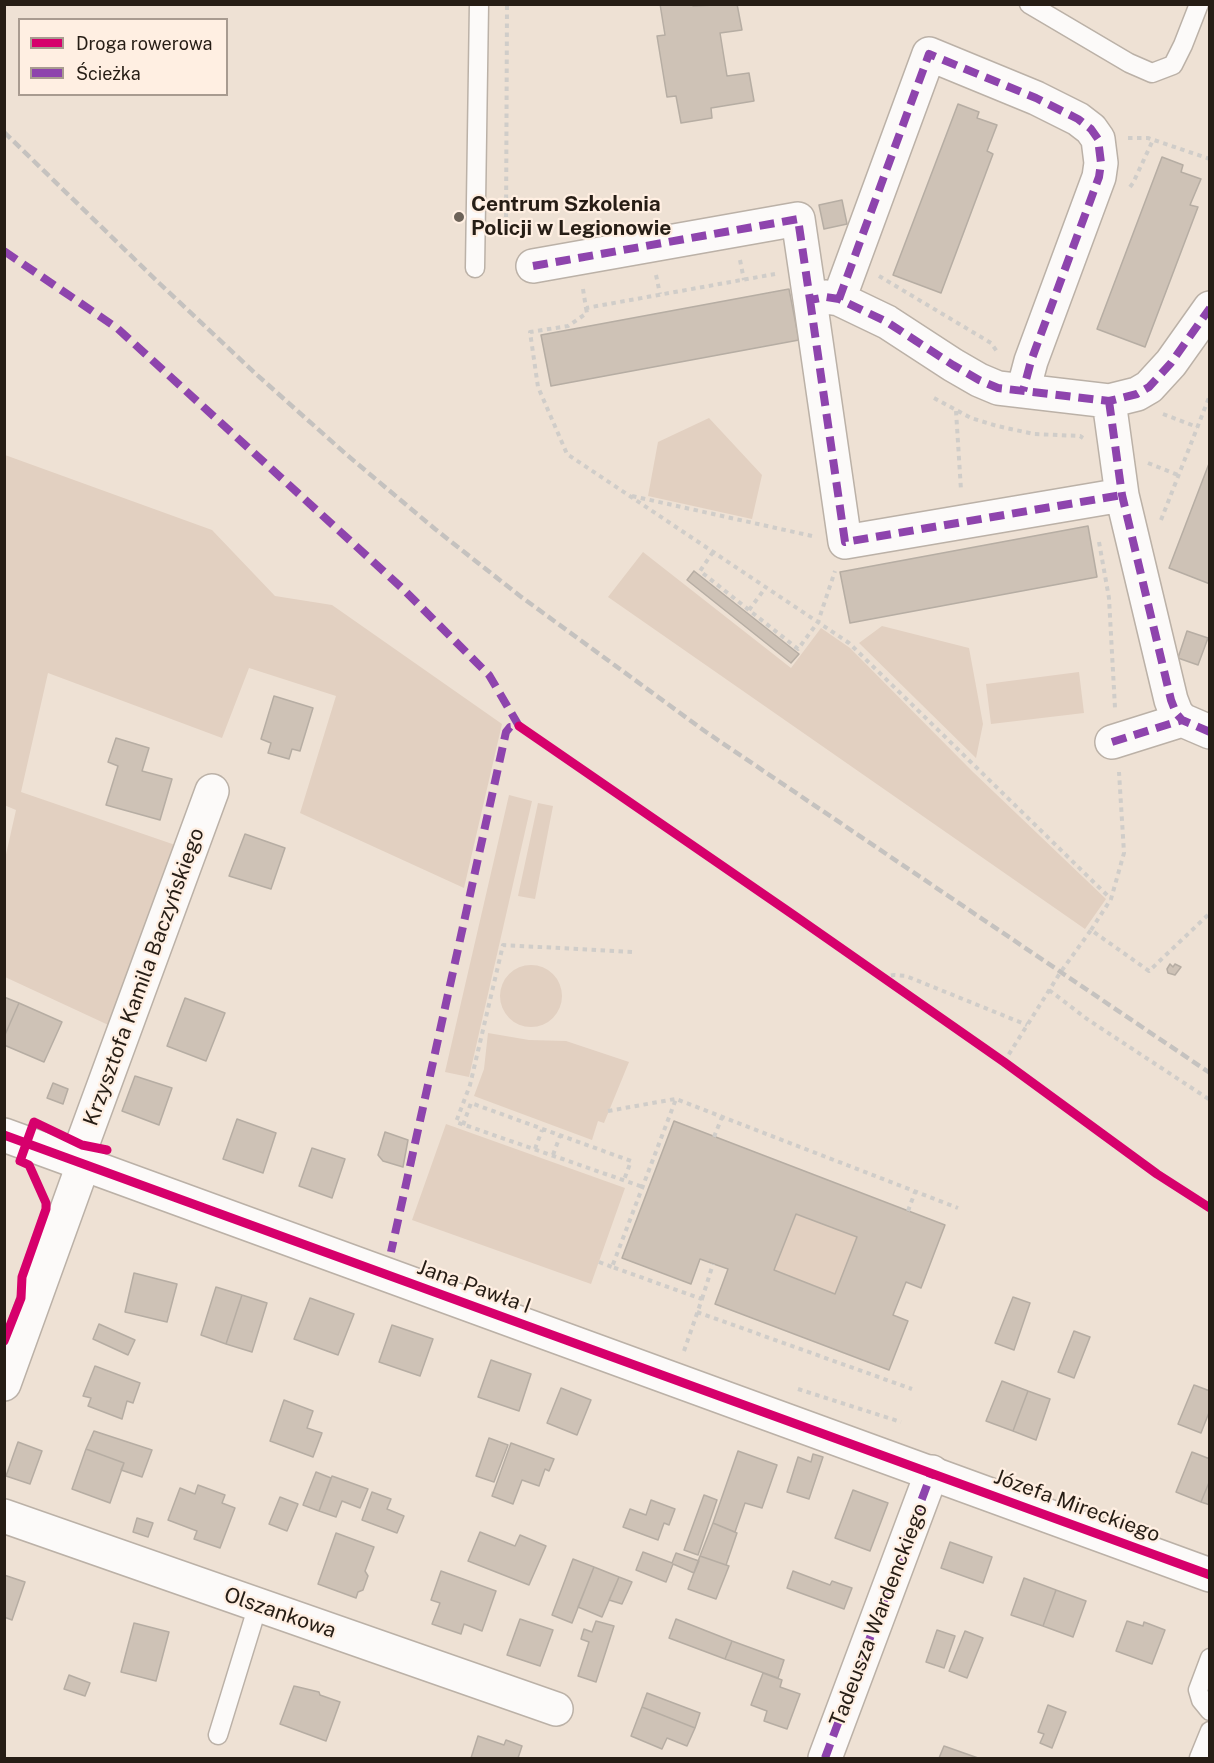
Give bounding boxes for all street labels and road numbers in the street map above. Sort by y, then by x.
street label: Krzysztofa Kamila Baczyńskiego [78,825,210,1129]
street label: Jana Pawła I [414,1255,534,1319]
street label: Józefa Mireckiego [990,1464,1164,1548]
street label: Tadeusza Wardenckiego [825,1500,933,1730]
street label: Olszankowa [221,1582,339,1644]

